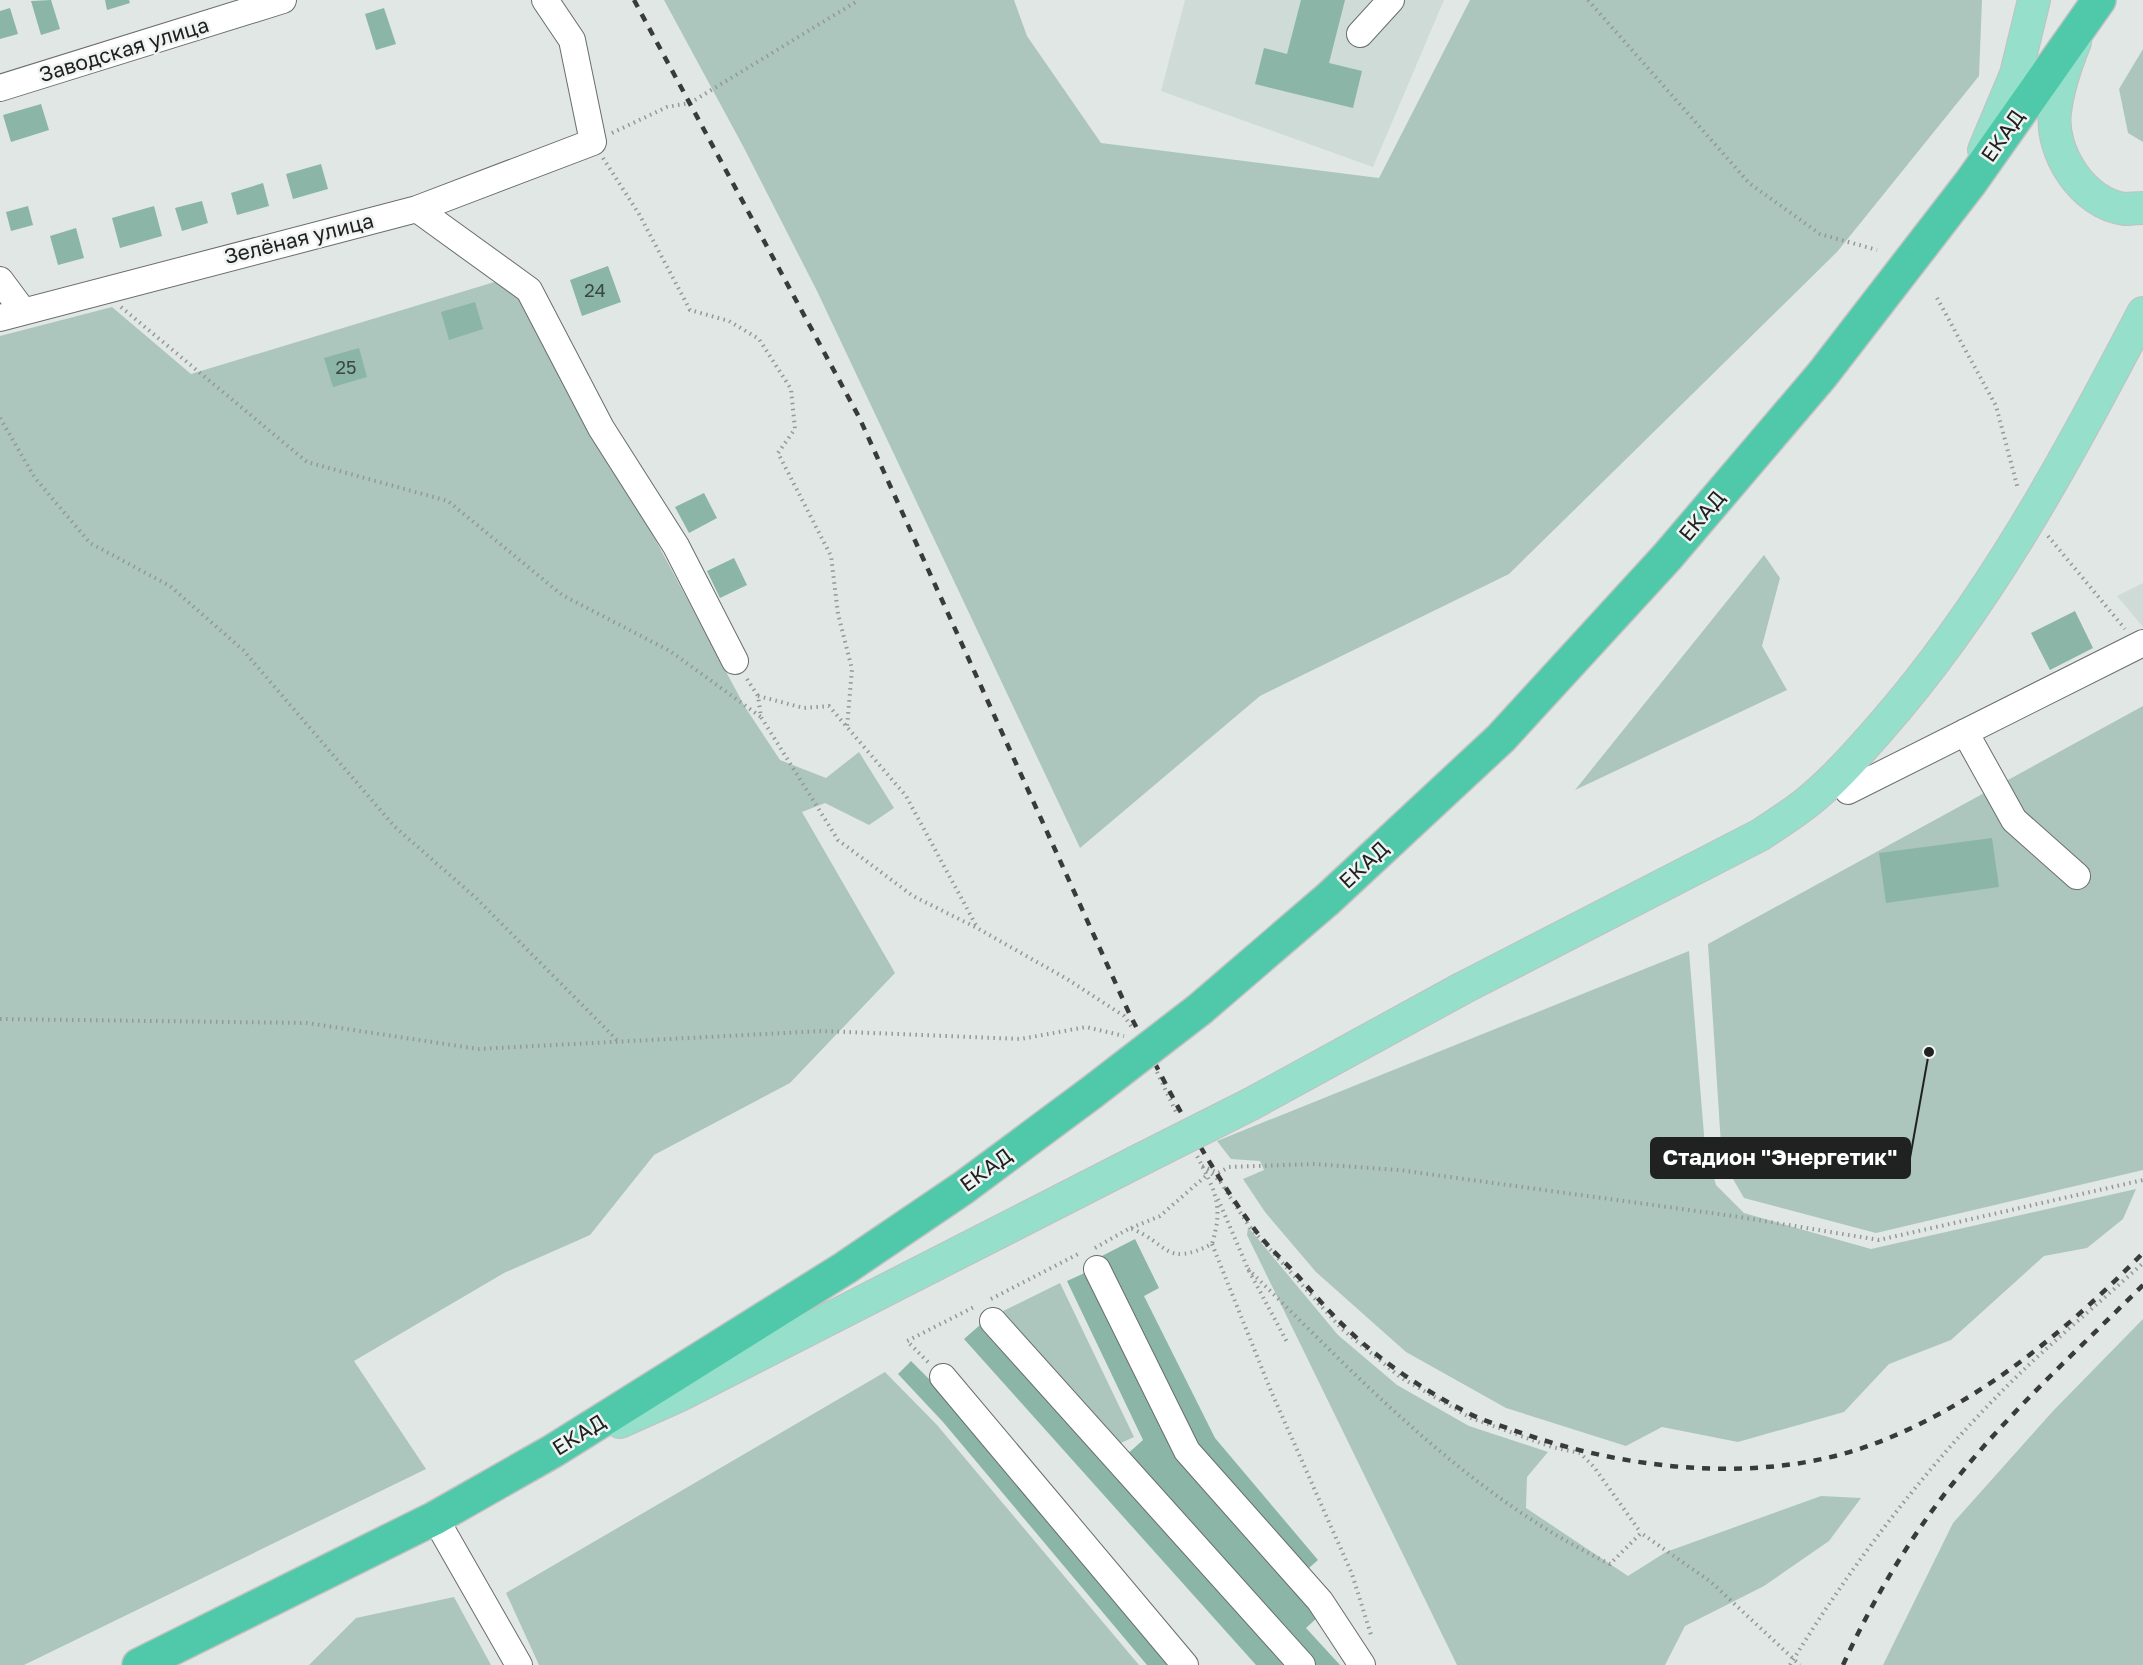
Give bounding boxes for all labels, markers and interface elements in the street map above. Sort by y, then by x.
street label: Заводская улица [36,11,212,87]
street label: ЕКАД [1975,104,2029,167]
street label: Зелёная улица [221,207,376,269]
house number: 24 [584,279,606,301]
house number: 25 [336,356,356,378]
street label: ЕКАД [1673,485,1730,546]
street label: ЕКАД [1333,835,1393,894]
callout: Стадион "Энергетик" [1651,1138,1910,1178]
street label: ЕКАД [954,1142,1017,1197]
text: Стадион "Энергетик" [1663,1143,1898,1170]
street label: ЕКАД [547,1408,610,1461]

